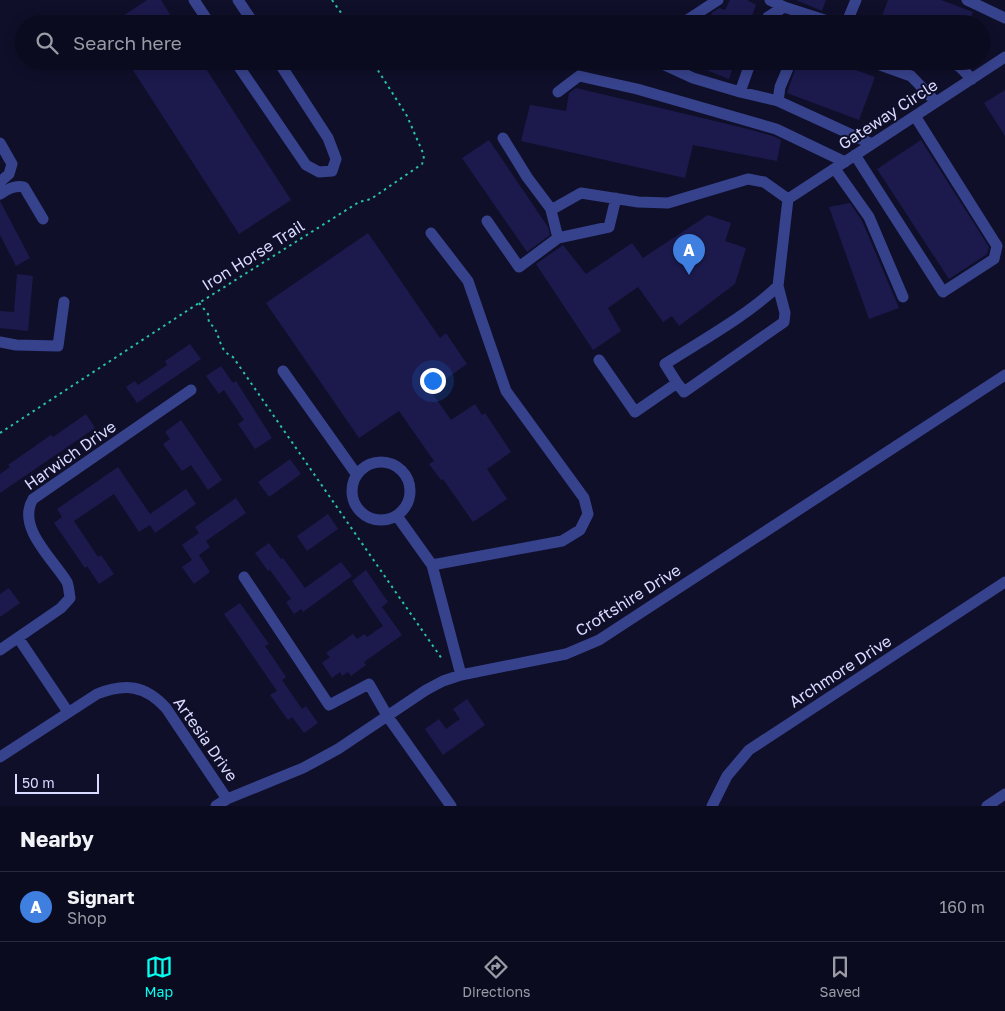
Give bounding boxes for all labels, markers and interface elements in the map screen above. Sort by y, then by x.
search box [15,15,990,70]
icon: search [33,29,61,57]
text: Search here [73,31,182,54]
street label: Gateway Circle [835,75,941,153]
street label: Iron Horse Trail [198,215,308,295]
pin: A [673,234,705,275]
your location [420,368,446,394]
street label: Harwich Drive [20,416,120,494]
street label: Croftshire Drive [572,560,684,640]
street label: Archmore Drive [785,630,895,712]
street label: Artesia Drive [170,693,242,785]
scale bar [15,771,99,794]
text: 50 m [22,774,55,791]
text: Nearby [20,826,94,852]
text: Signart [67,885,135,908]
text: A [30,897,42,917]
text: 160 m [939,897,985,917]
text: Shop [67,908,107,928]
tab: Map [145,953,173,1000]
tab: Directions [462,953,531,1000]
tab: Saved [820,953,860,1000]

